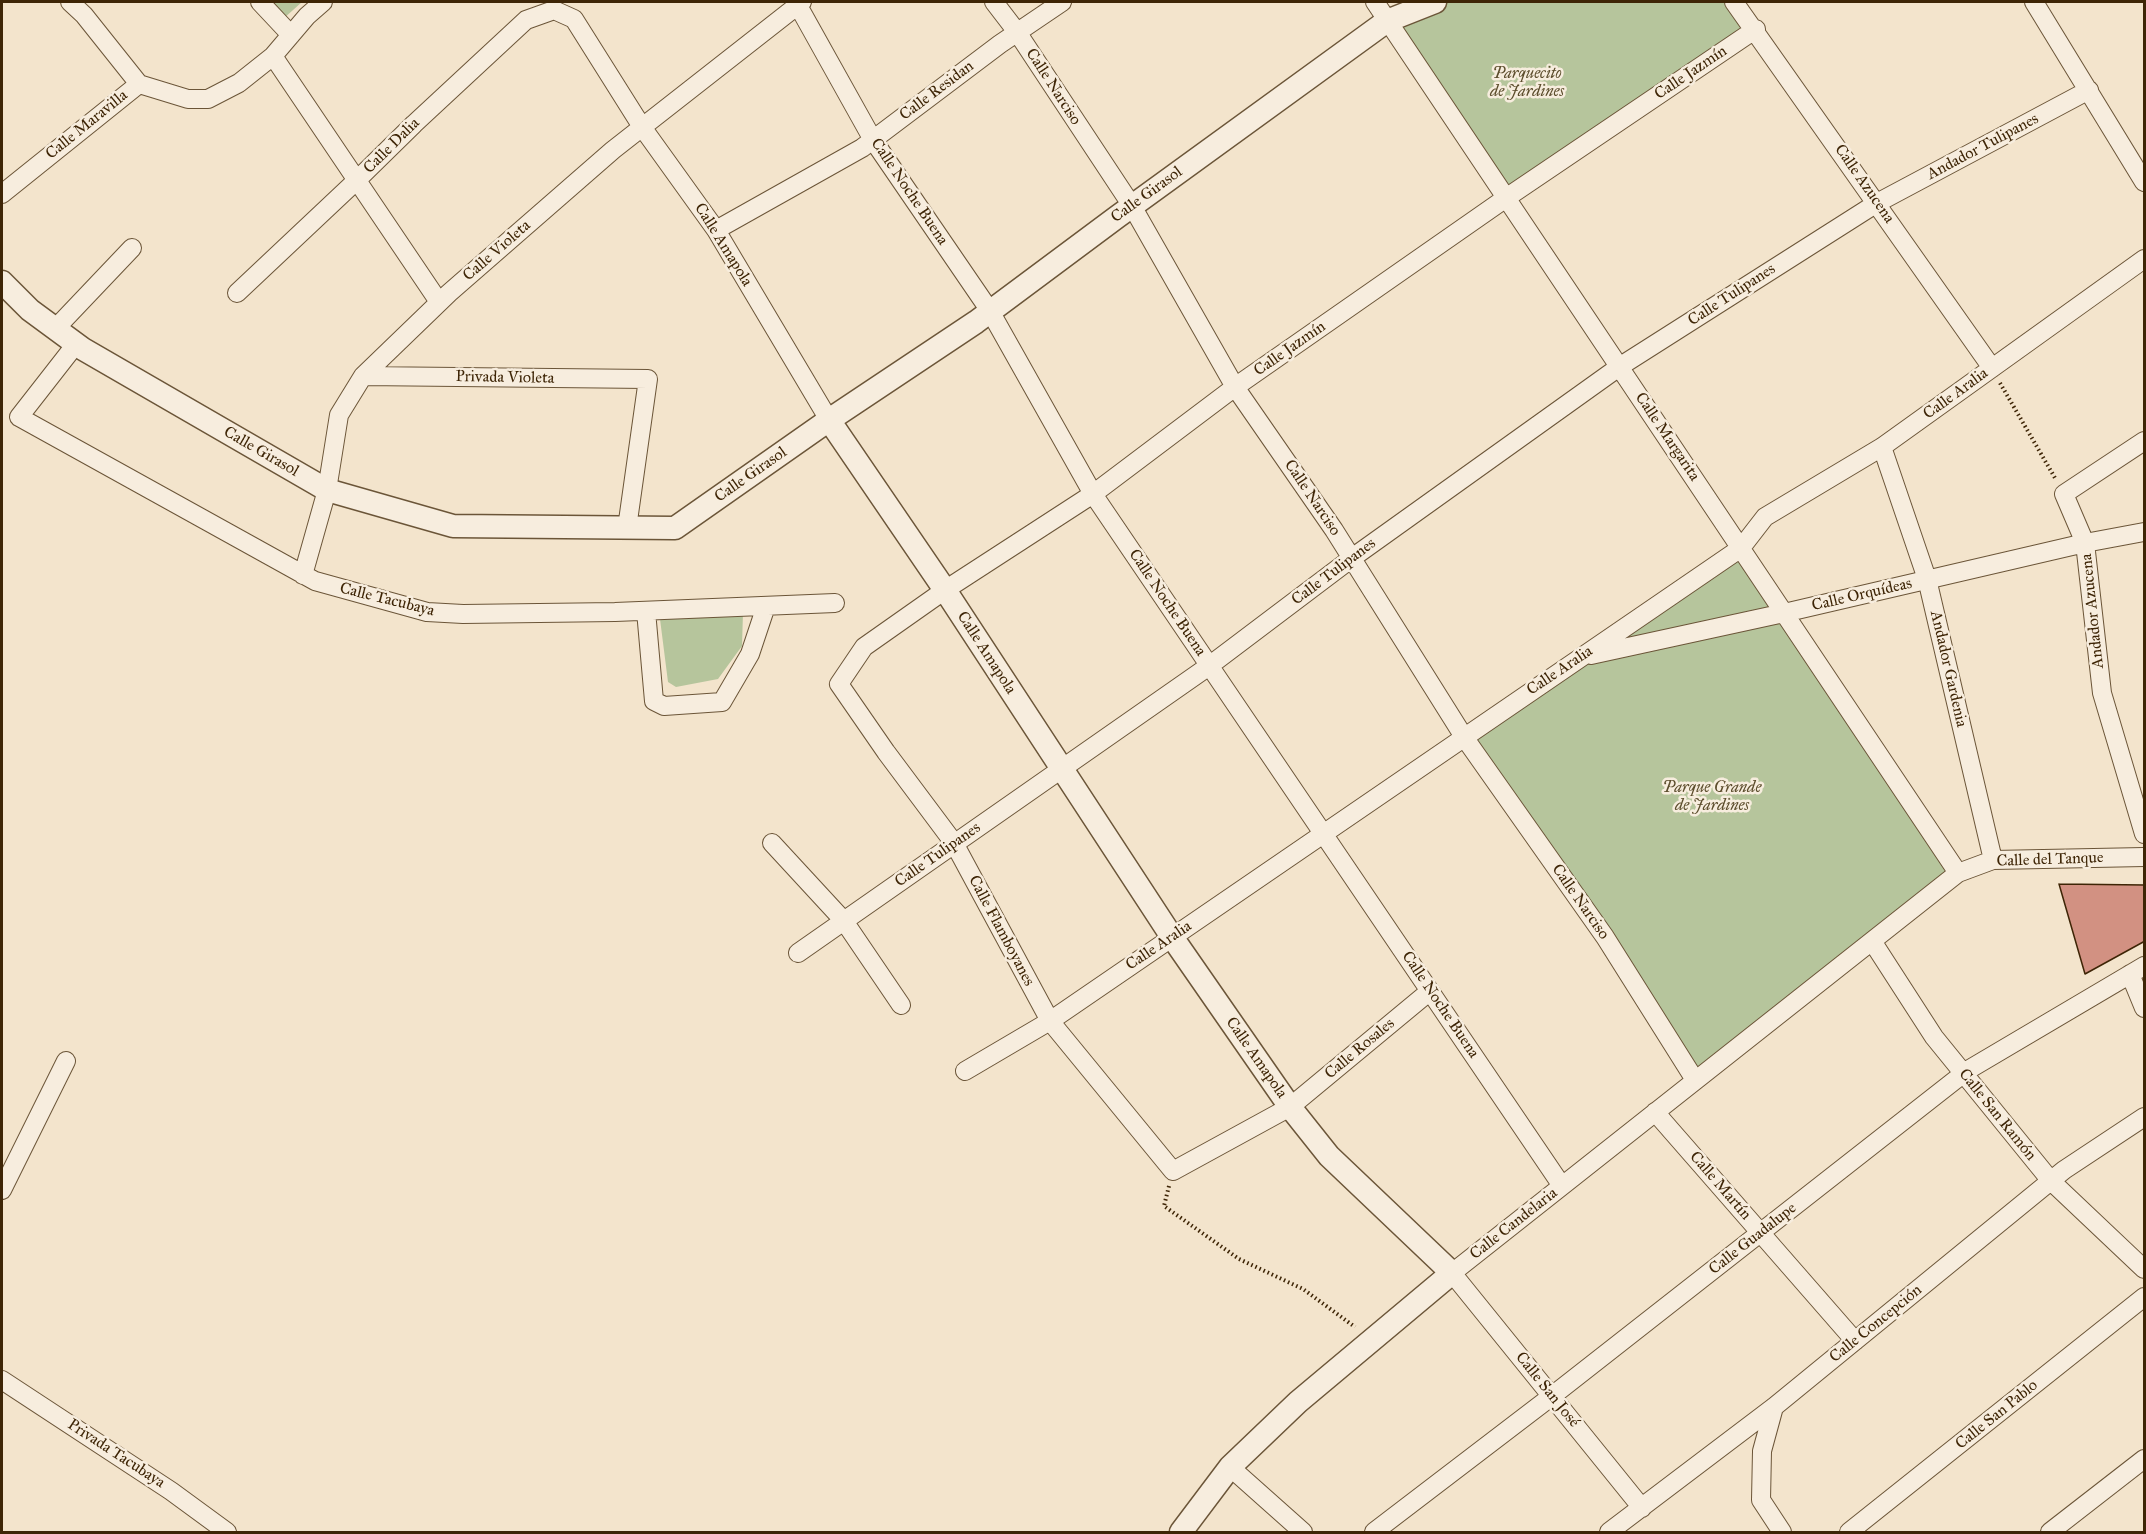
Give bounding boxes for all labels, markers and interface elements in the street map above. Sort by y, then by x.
street label: Calle Jazmín [1651,42,1731,104]
street label: Calle Narciso [1021,45,1085,129]
street label: Calle Residan [896,57,978,125]
park label: Parquecito de Jardines [1490,64,1564,102]
street label: Calle Maravilla [42,86,132,164]
street label: Andador Tulipanes [1924,109,2042,185]
street label: Calle Dalia [360,114,424,178]
street label: Calle Noche Buena [866,135,952,249]
street label: Calle Azucena [1830,141,1898,227]
street label: Calle Girasol [1108,163,1186,227]
street label: Calle Amapola [690,200,756,290]
street label: Calle Violeta [459,216,535,286]
street label: Calle Tulipanes [1685,260,1779,330]
street label: Calle Jazmín [1250,317,1330,381]
street label: Calle Aralia [1920,364,1992,424]
street label: Privada Violeta [455,368,555,388]
street label: Calle Margarita [1630,389,1704,485]
street label: Calle Girasol [220,423,302,481]
street label: Calle Girasol [711,443,791,507]
street label: Calle Narciso [1280,456,1344,540]
street label: Calle Tulipanes [1288,534,1380,610]
street label: Calle Noche Buena [1124,546,1210,660]
street label: Andador Azucena [2077,553,2109,669]
street label: Calle Orquídeas [1810,574,1914,616]
street label: Calle Tacubaya [338,579,436,621]
street label: Calle Amapola [952,608,1020,698]
street label: Andador Gardenia [1925,609,1971,729]
street label: Calle Aralia [1523,642,1597,700]
park label: Parque Grande de Jardines [1663,778,1761,816]
street label: Calle Tulipanes [891,818,985,892]
street label: Calle del Tanque [1996,849,2104,871]
street label: Calle Narciso [1547,861,1613,943]
street label: Calle Flamboyanes [964,872,1038,990]
street label: Calle Aralia [1122,917,1196,975]
street label: Calle Noche Buena [1397,948,1483,1062]
street label: Calle Amapola [1221,1014,1291,1102]
street label: Calle Rosales [1321,1014,1399,1084]
street label: Calle San Ramón [1954,1065,2040,1165]
street label: Calle Martín [1685,1148,1755,1224]
street label: Calle Candelaria [1466,1184,1562,1264]
street label: Calle Guadalupe [1705,1199,1801,1279]
street label: Calle Concepción [1826,1281,1926,1367]
street label: Calle San José [1511,1348,1583,1432]
street label: Calle San Pablo [1952,1376,2042,1454]
street label: Privada Tacubaya [64,1415,168,1493]

